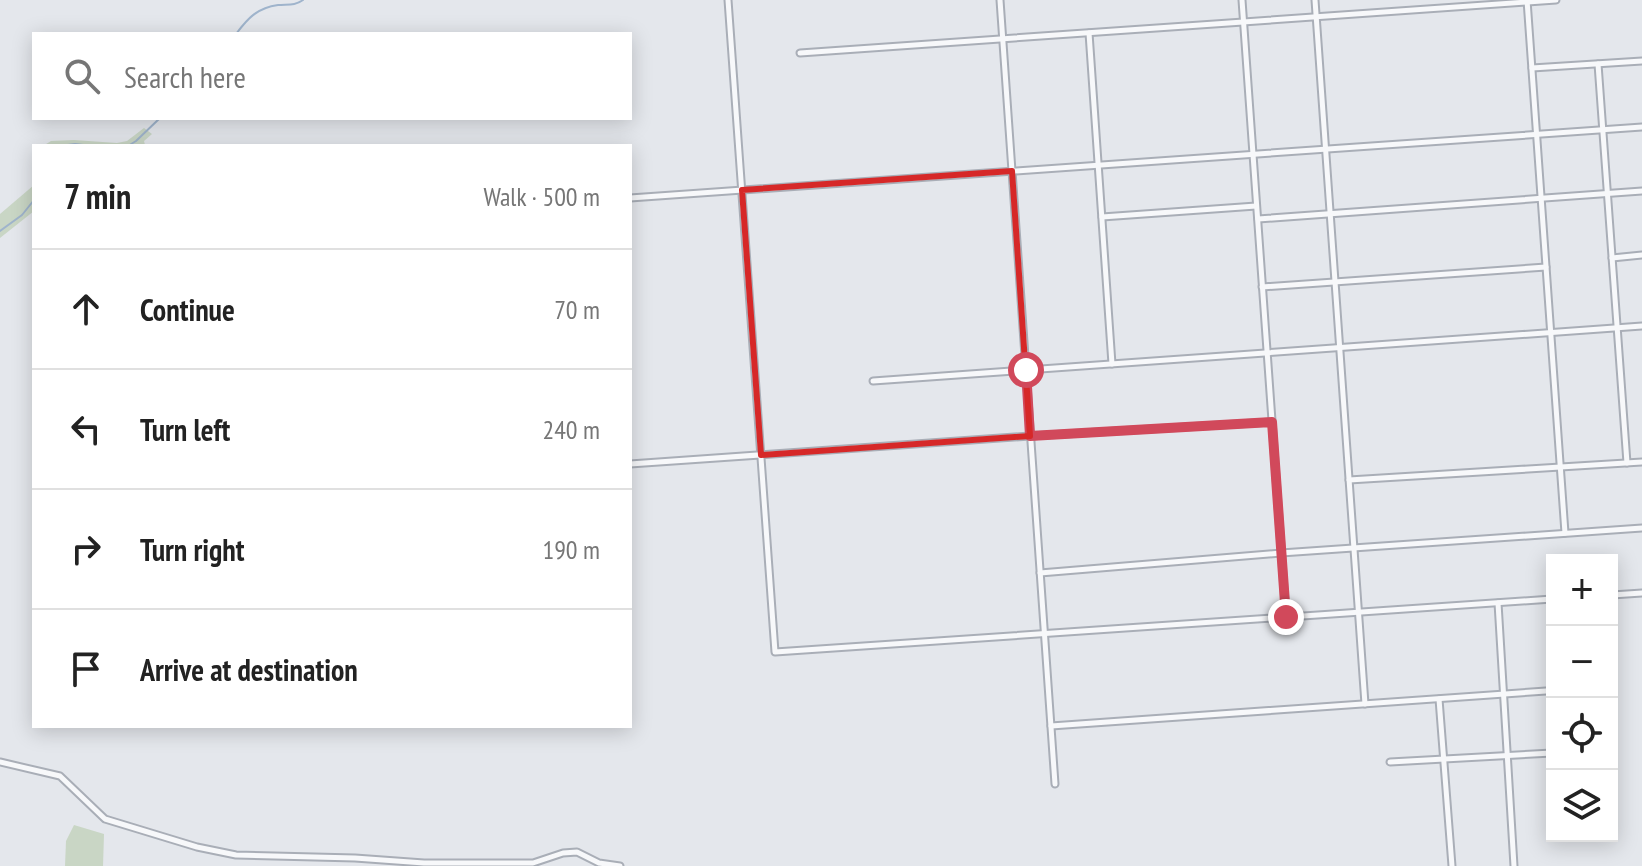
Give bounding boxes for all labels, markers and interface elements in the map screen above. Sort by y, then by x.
search box [32,32,632,120]
icon: search [60,54,104,98]
text: Search here [124,57,246,96]
text: 7 min [64,174,131,218]
text: Walk · 500 m [483,180,600,213]
icon: ahead [64,287,108,331]
text: Continue [140,290,235,329]
text: 70 m [554,293,600,326]
route start [1008,352,1044,388]
icon: left [64,407,108,451]
text: Turn left [140,410,230,449]
text: 240 m [542,413,600,446]
icon: right [64,527,108,571]
text: Turn right [140,530,244,569]
text: 190 m [542,533,600,566]
map controls [1546,554,1618,842]
button: + [1546,554,1618,626]
route end [1268,599,1304,635]
button: − [1546,626,1618,698]
icon: arrive [64,647,108,691]
text: Arrive at destination [140,650,358,689]
button: locate [1546,698,1618,770]
button: layers [1546,770,1618,842]

